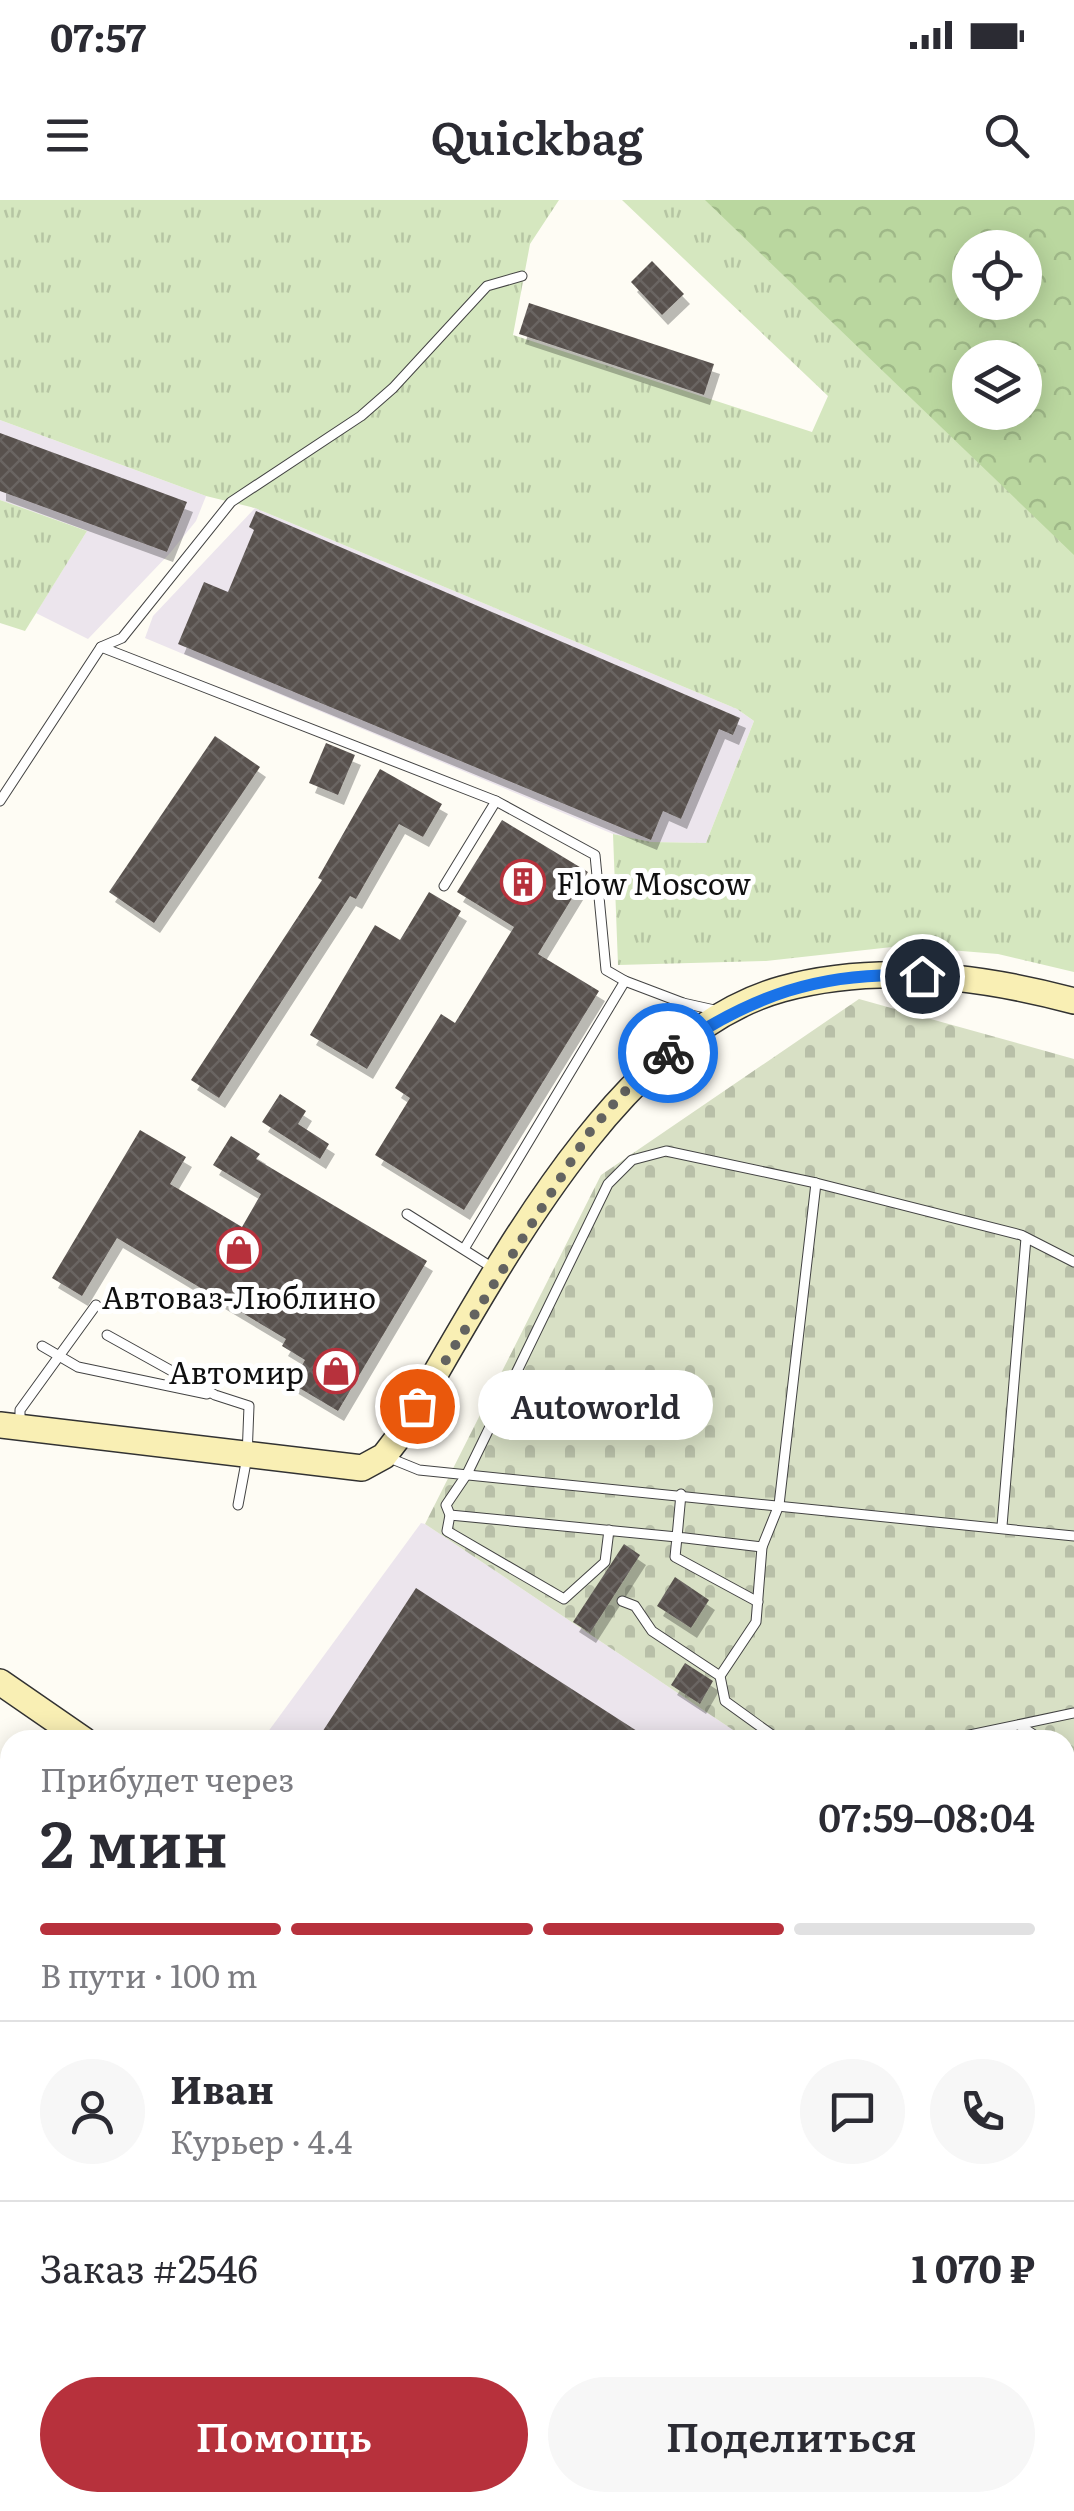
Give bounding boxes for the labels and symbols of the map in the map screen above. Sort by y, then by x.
building icon: Flow Moscow [500,859,546,905]
place label: Flow Moscow [556,860,751,904]
pin [880,934,965,1019]
courier [618,1003,718,1103]
shop icon: Автоваз-Люблино [216,1227,262,1273]
place label: Автоваз-Люблино [102,1274,376,1318]
shop icon: Автомир [313,1348,359,1394]
place label: Автомир [169,1349,304,1393]
pin [375,1364,460,1449]
callout: Autoworld [477,1371,712,1441]

